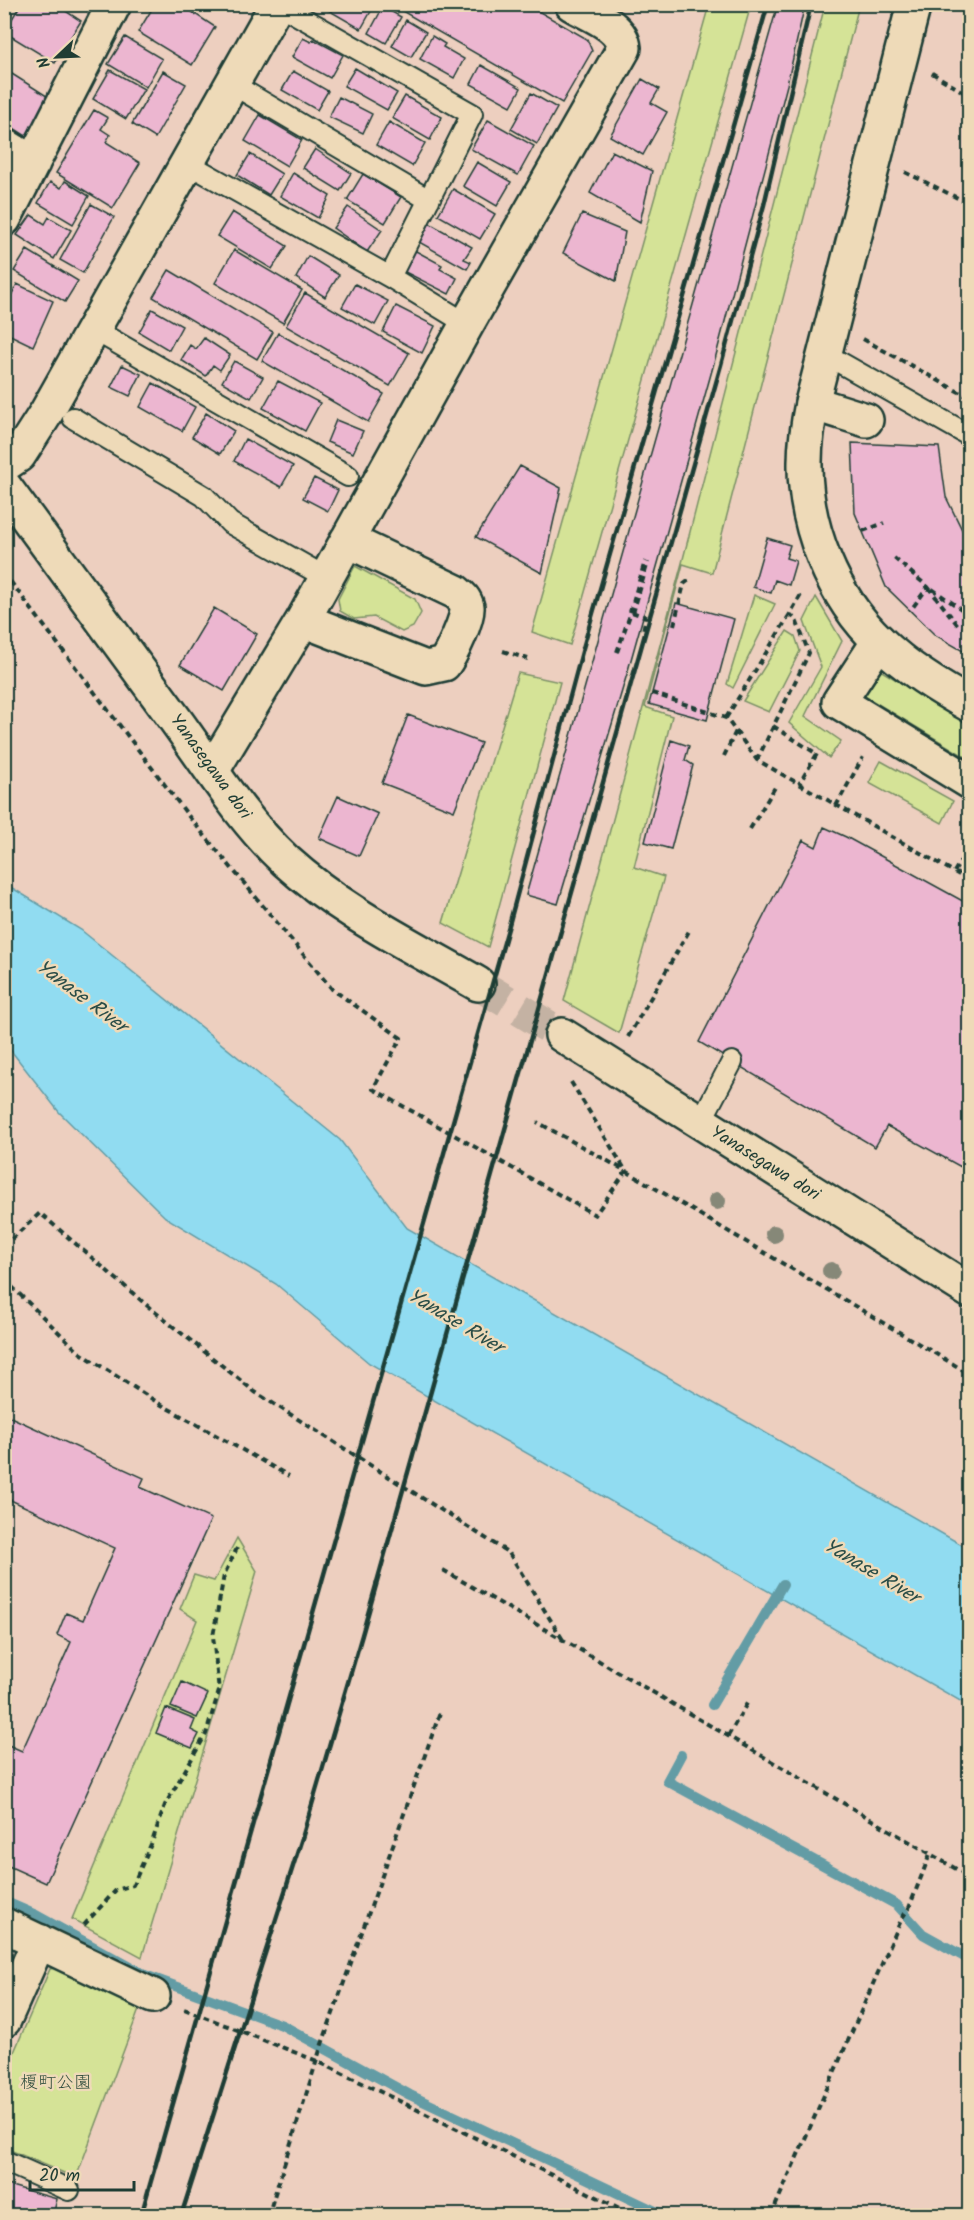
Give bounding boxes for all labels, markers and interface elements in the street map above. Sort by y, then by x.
north arrow [27,27,87,87]
text: N [31,53,58,72]
street label: Yanasegawa dori [162,708,259,827]
water label: Yanase River [29,952,137,1045]
street label: Yanasegawa dori [704,1119,826,1210]
water label: Yanase River [401,1281,513,1366]
water label: Yanase River [817,1531,929,1616]
park label: 榎町公園 [20,2069,92,2098]
scale bar [30,2154,134,2192]
text: 20 m [39,2162,80,2191]

